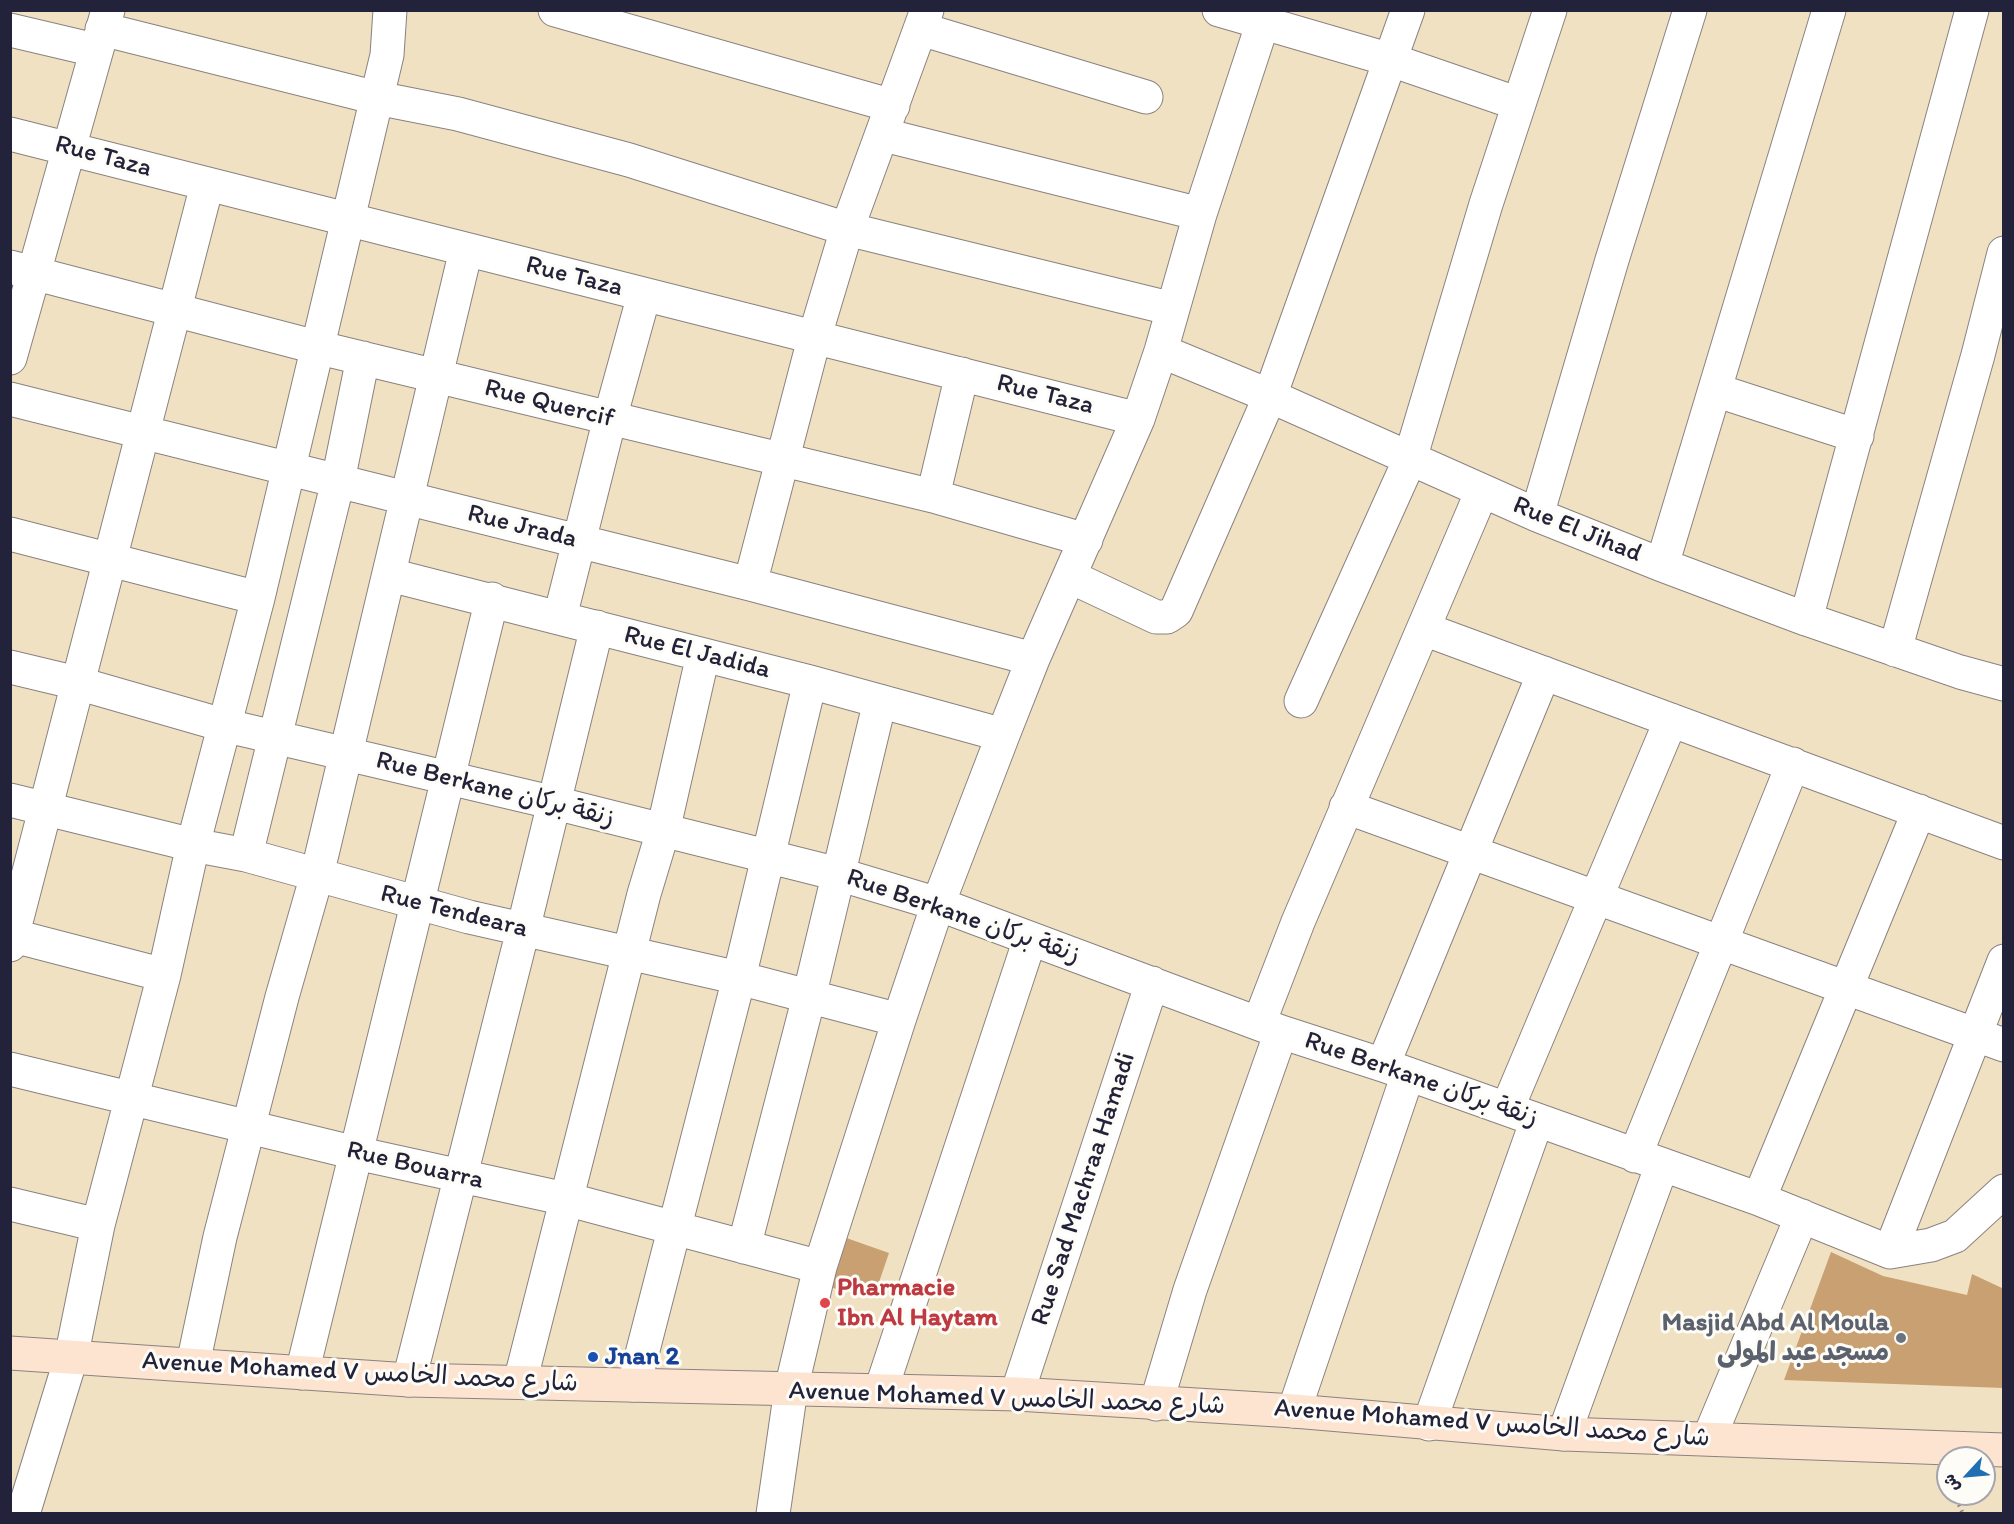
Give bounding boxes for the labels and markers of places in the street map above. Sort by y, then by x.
place label: Pharmacie Ibn Al Haytam [837,1272,998,1334]
marker: Pharmacie Ibn Al Haytam [818,1296,832,1310]
place label: Masjid Abd Al Moula مسجد عبد المولى [1662,1307,1889,1368]
marker: Masjid Abd Al Moula مسجد عبد المولى [1894,1331,1908,1345]
place label: Jnan 2 [605,1341,679,1373]
marker: Jnan 2 [586,1350,600,1364]

